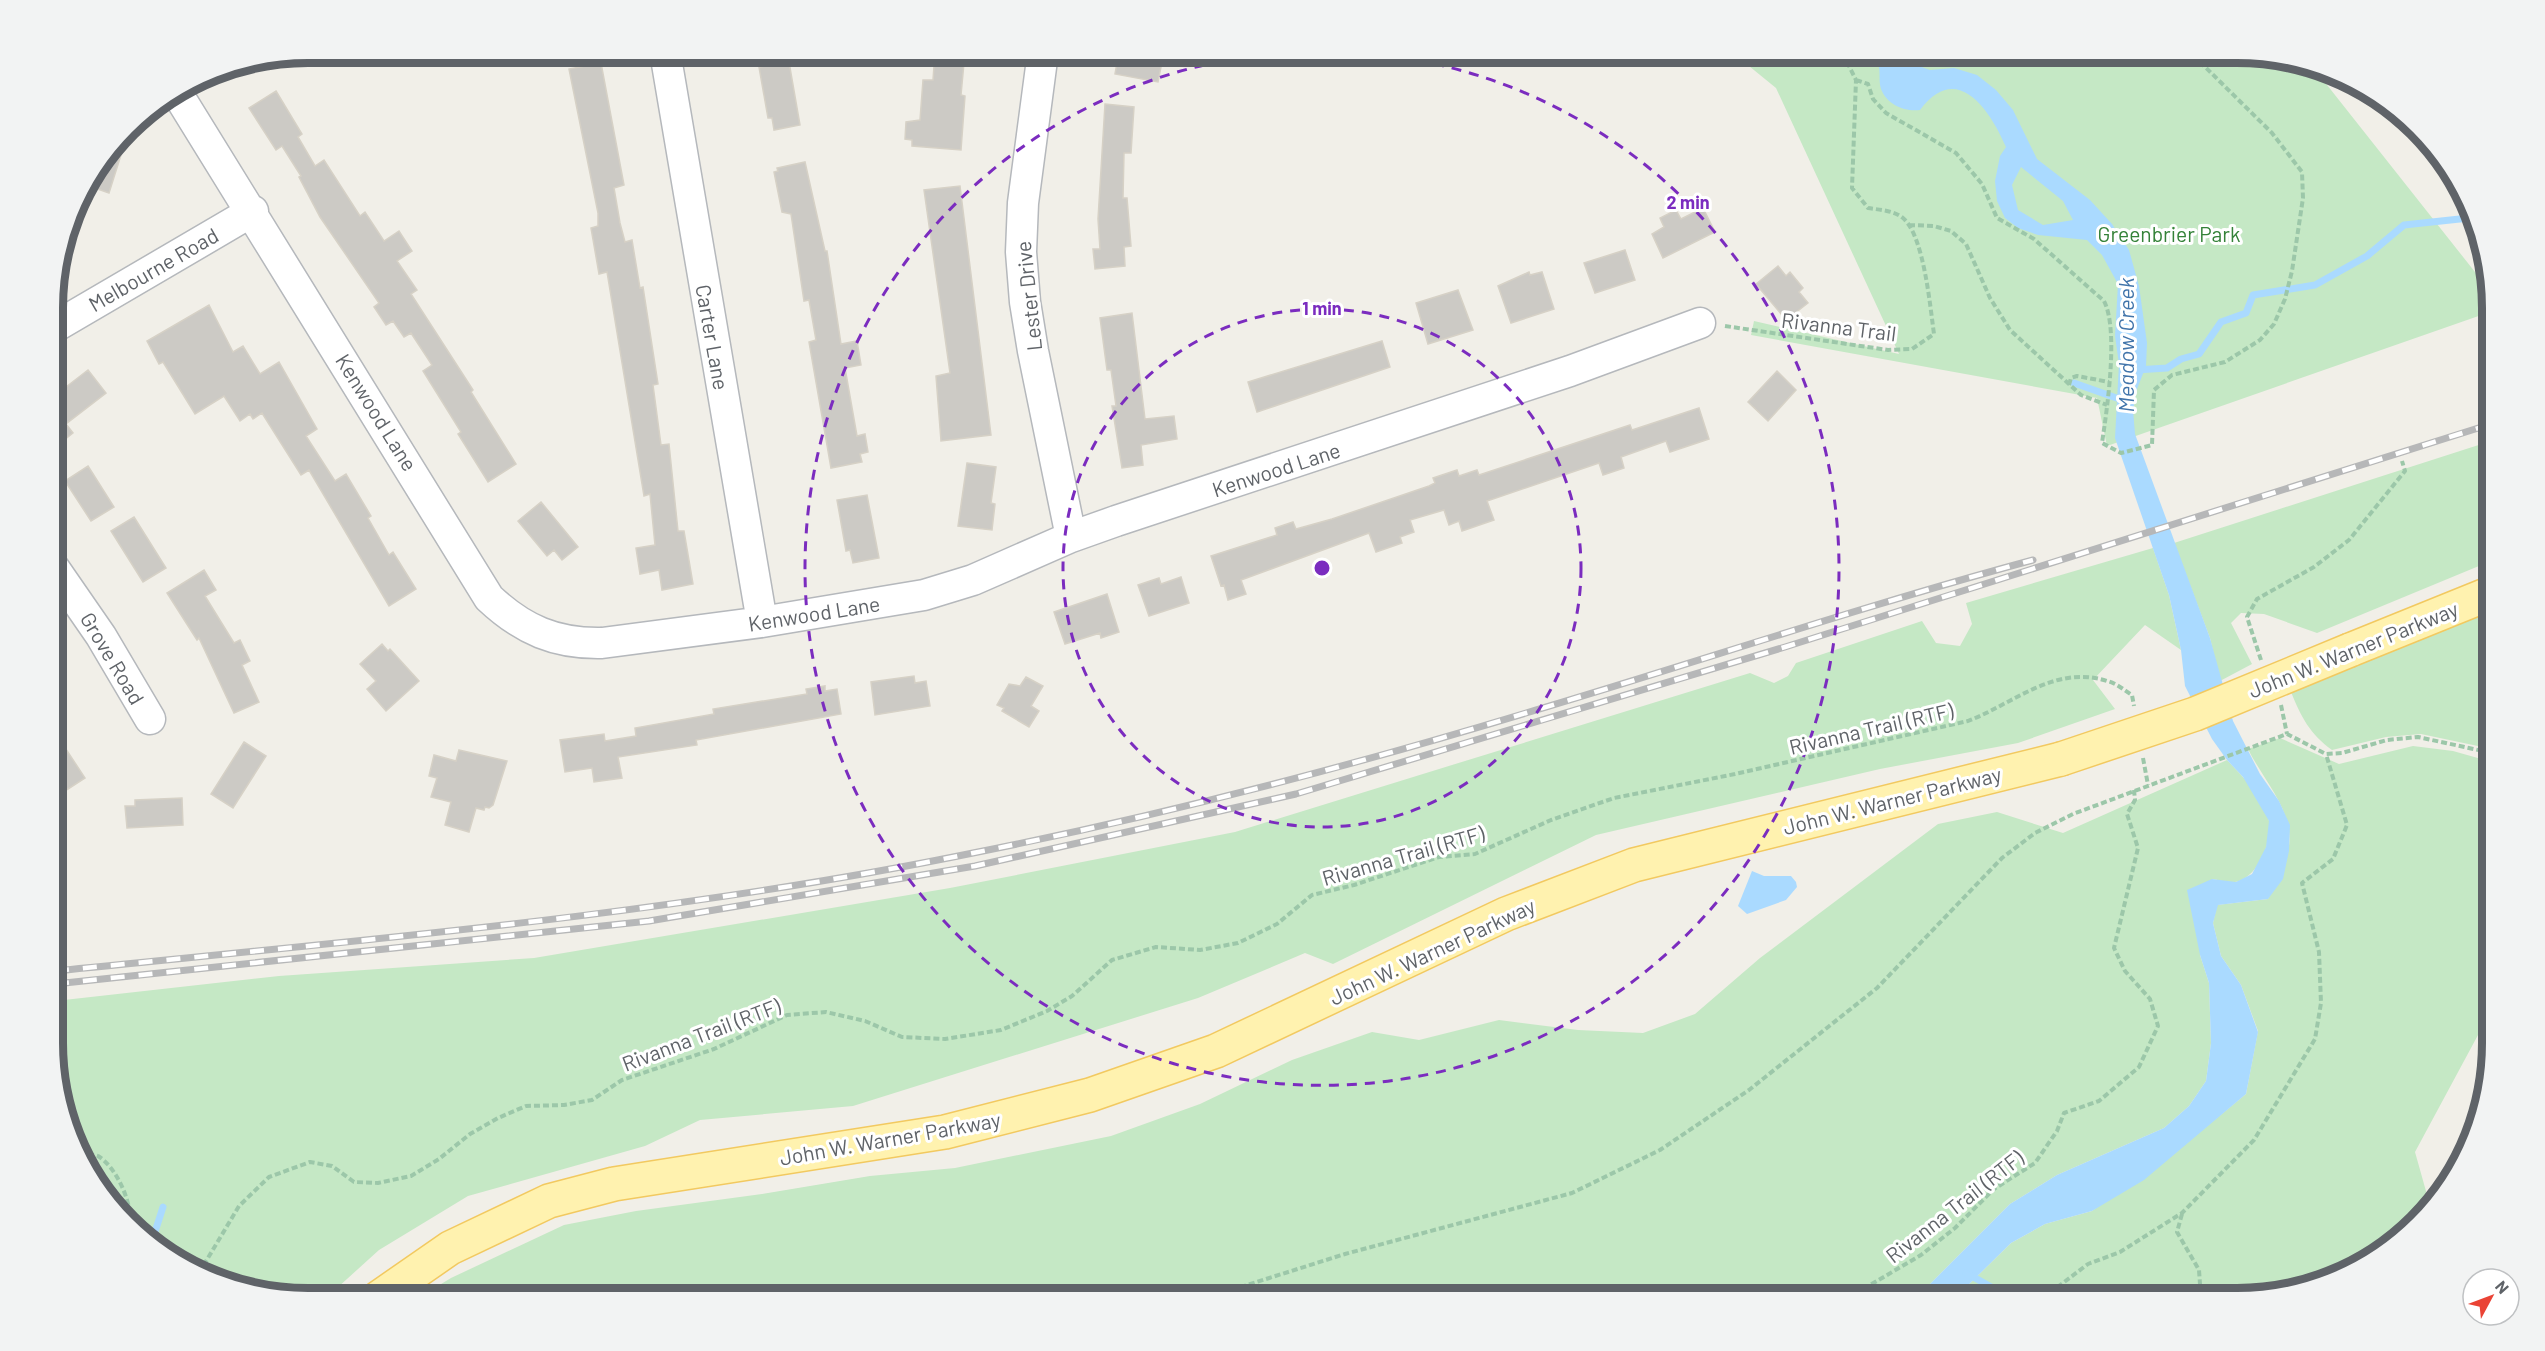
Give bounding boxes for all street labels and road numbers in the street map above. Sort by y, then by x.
street label: Melbourne Road [84,222,222,316]
street label: Lester Drive [1010,240,1046,352]
street label: Carter Lane [691,282,735,392]
street label: Rivanna Trail [1780,307,1898,345]
street label: Kenwood Lane [331,349,423,475]
street label: Kenwood Lane [1209,437,1343,501]
street label: Kenwood Lane [746,590,882,636]
street label: John W. Warner Parkway [2244,595,2462,703]
street label: Grove Road [76,607,150,709]
street label: Rivanna Trail (RTF) [1787,697,1956,759]
street label: John W. Warner Parkway [1780,761,2004,839]
street label: Rivanna Trail (RTF) [1319,820,1487,890]
street label: John W. Warner Parkway [1325,892,1539,1010]
street label: Rivanna Trail (RTF) [618,992,784,1076]
street label: John W. Warner Parkway [777,1106,1003,1170]
street label: Rivanna Trail (RTF) [1880,1144,2028,1267]

